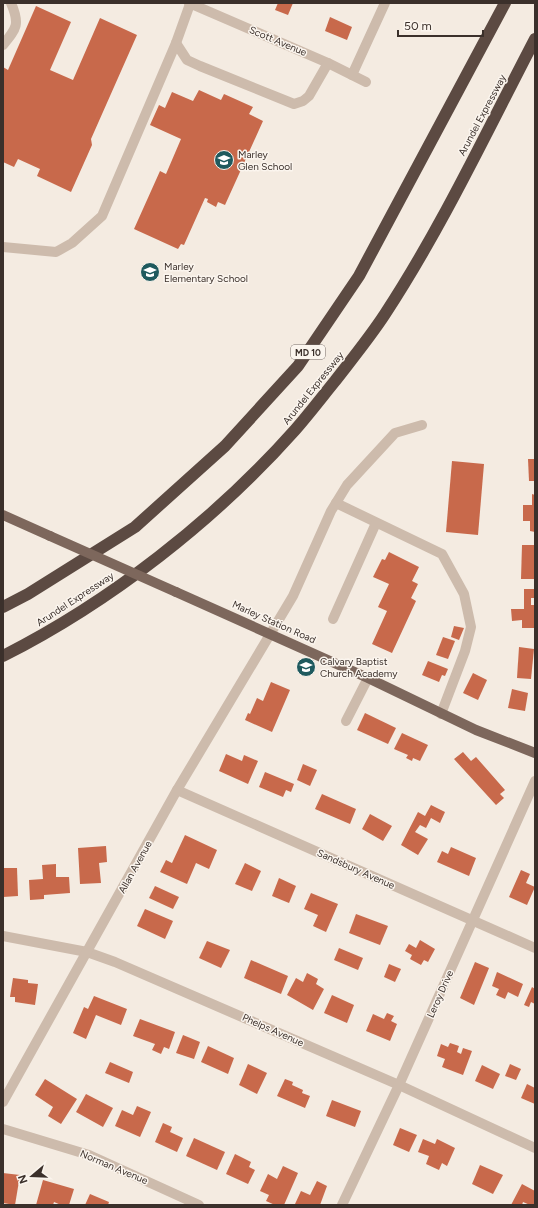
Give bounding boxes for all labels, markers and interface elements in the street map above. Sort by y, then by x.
scale bar [398,12,483,38]
text: 50 m [404,19,432,33]
street label: Scott Avenue [247,23,309,59]
street label: Arundel Expressway [455,72,509,158]
place label: Marley Glen School [238,148,292,173]
school or university icon: Marley Glen School [213,149,235,171]
place label: Marley Elementary School [164,260,248,285]
school or university icon: Marley Elementary School [139,261,161,283]
road number: MD 10 [291,345,325,359]
street label: Arundel Expressway [280,348,347,427]
street label: Arundel Expressway [34,569,117,629]
street label: Marley Station Road [230,598,318,646]
place label: Calvary Baptist Church Academy [320,655,398,680]
school or university icon: Calvary Baptist Church Academy [295,656,317,678]
street label: Allan Avenue [115,838,155,896]
street label: Sandsbury Avenue [315,846,397,892]
street label: Leroy Drive [424,968,456,1020]
street label: Phelps Avenue [240,1011,306,1050]
street label: Norman Avenue [78,1147,150,1187]
north arrow [12,1156,52,1196]
text: N [15,1173,31,1185]

